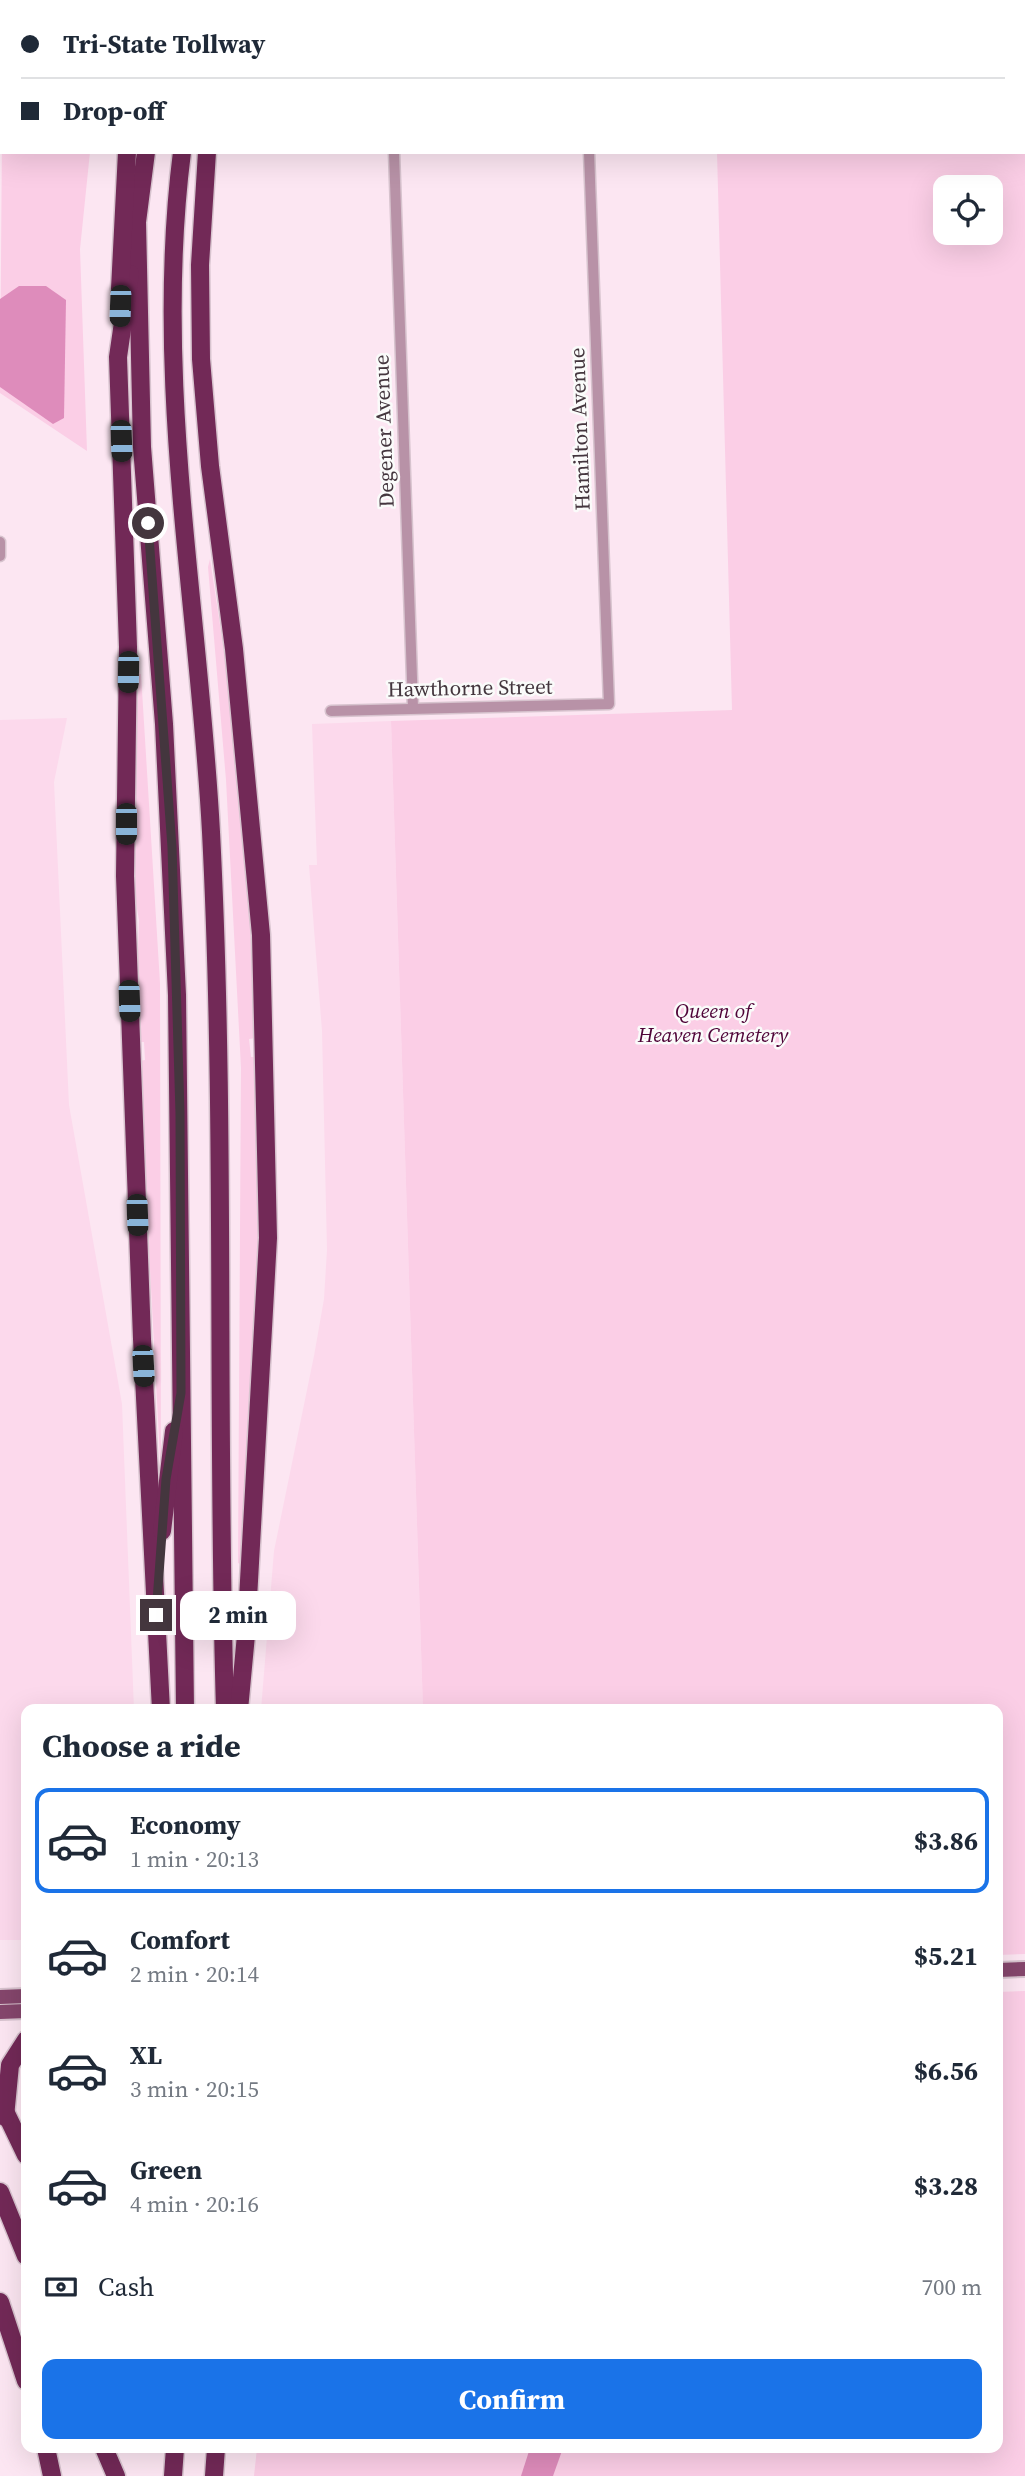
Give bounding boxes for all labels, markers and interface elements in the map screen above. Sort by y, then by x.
text: Tri-State Tollway [63,26,265,62]
text: Drop-off [63,93,165,129]
map controls [933,175,1003,245]
button: locate [933,175,1003,245]
car [109,285,132,327]
street label: Hamilton Avenue [562,347,597,511]
street label: Degener Avenue [366,354,401,508]
car [110,420,133,462]
route start [132,507,164,539]
car [118,651,139,693]
street label: Hawthorne Street [387,672,553,703]
car [116,803,137,845]
car [118,980,141,1022]
park label: Queen of Heaven Cemetery [637,996,789,1049]
car [126,1194,149,1236]
car [132,1344,155,1388]
callout: 2 min [180,1590,296,1640]
route end [140,1599,172,1631]
text: 2 min [208,1599,268,1631]
text: Choose a ride [42,1724,241,1768]
text: Economy [130,1807,241,1843]
icon: car [46,1809,109,1872]
text: $3.86 [914,1823,978,1859]
text: 1 min · 20:13 [130,1843,259,1875]
text: Comfort [130,1922,230,1958]
icon: car [46,1924,109,1987]
text: $5.21 [914,1938,978,1974]
text: 2 min · 20:14 [130,1958,259,1990]
text: XL [130,2037,162,2073]
icon: car [46,2039,109,2102]
text: $6.56 [914,2053,978,2089]
text: 3 min · 20:15 [130,2073,259,2105]
text: Green [130,2152,202,2188]
icon: car [46,2154,109,2217]
text: $3.28 [914,2168,978,2204]
text: 4 min · 20:16 [130,2188,259,2220]
icon: cash [42,2268,80,2306]
text: Cash [98,2269,154,2305]
text: 700 m [921,2271,982,2303]
button: Confirm [42,2359,982,2439]

